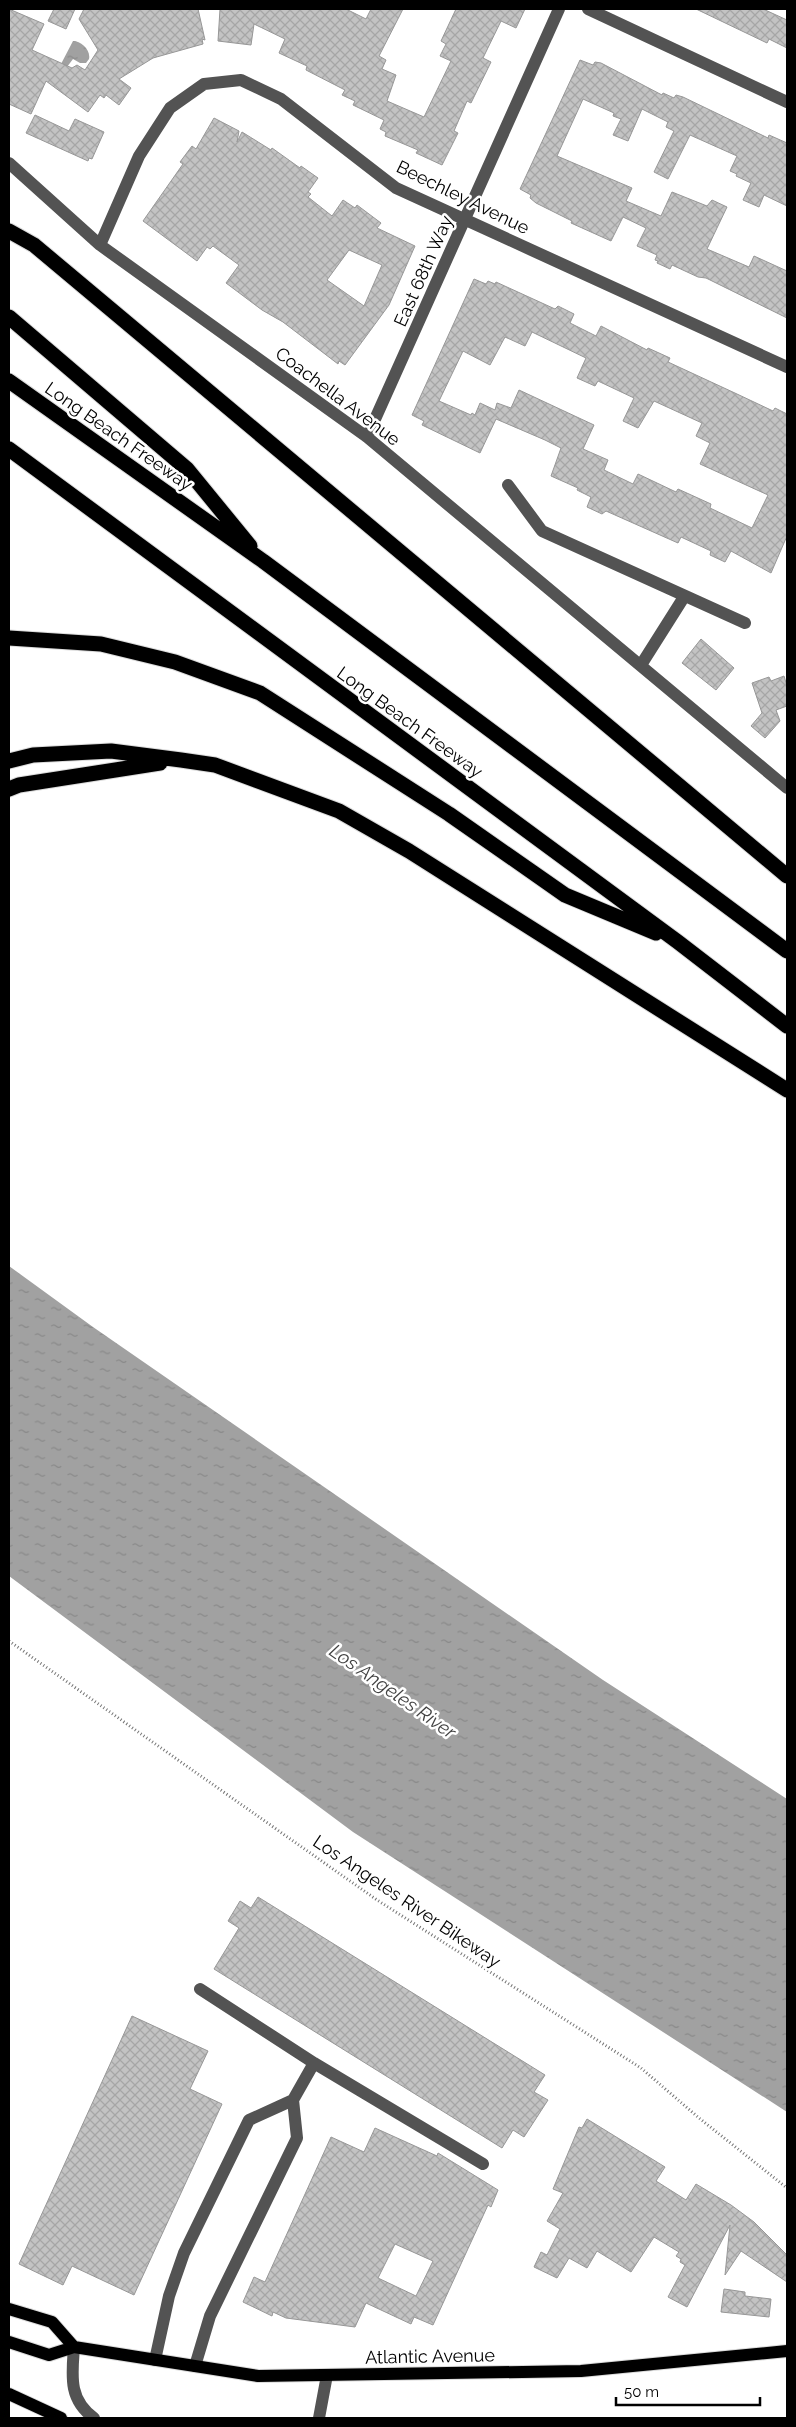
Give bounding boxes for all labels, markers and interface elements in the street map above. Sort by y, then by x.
street label: Beechley Avenue [393,156,533,238]
street label: East 68th Way [389,212,457,330]
street label: Coachella Avenue [272,342,405,450]
street label: Long Beach Freeway [41,377,197,495]
street label: Long Beach Freeway [333,662,487,782]
water label: Los Angeles River [326,1639,462,1744]
street label: Los Angeles River Bikeway [309,1830,505,1972]
street label: Atlantic Avenue [365,2344,496,2368]
scale bar [616,2374,760,2406]
text: 50 m [624,2383,659,2401]

